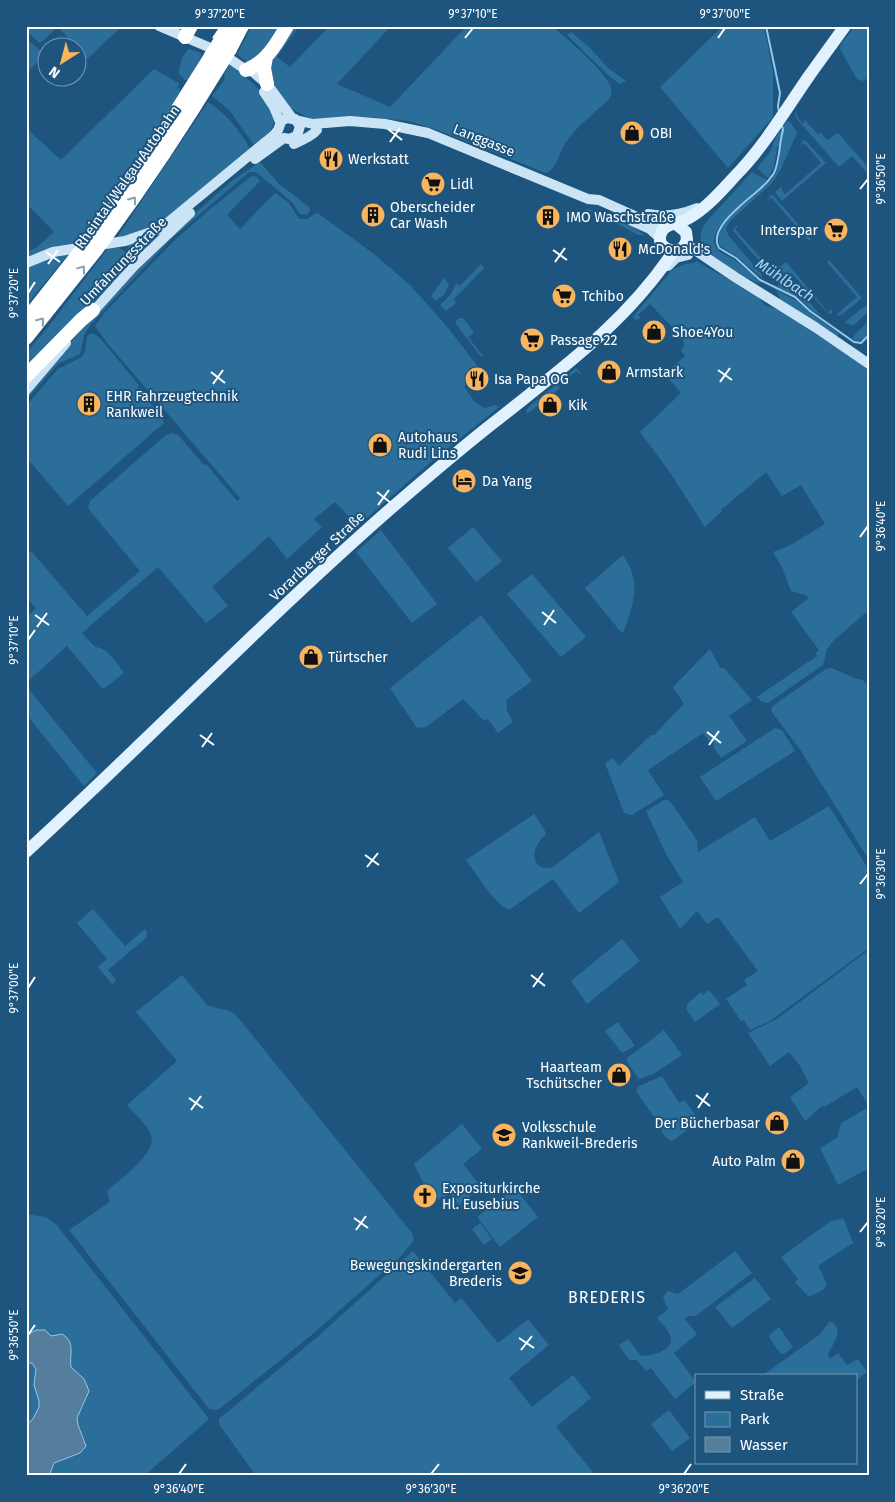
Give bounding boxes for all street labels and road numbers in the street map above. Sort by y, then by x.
street label: Rheintal/Walgau Autobahn [71,102,183,252]
street label: Langgasse [450,120,517,161]
street label: Umfahrungsstraße [77,213,170,309]
street label: Vorarlberger Straße [266,508,368,605]

